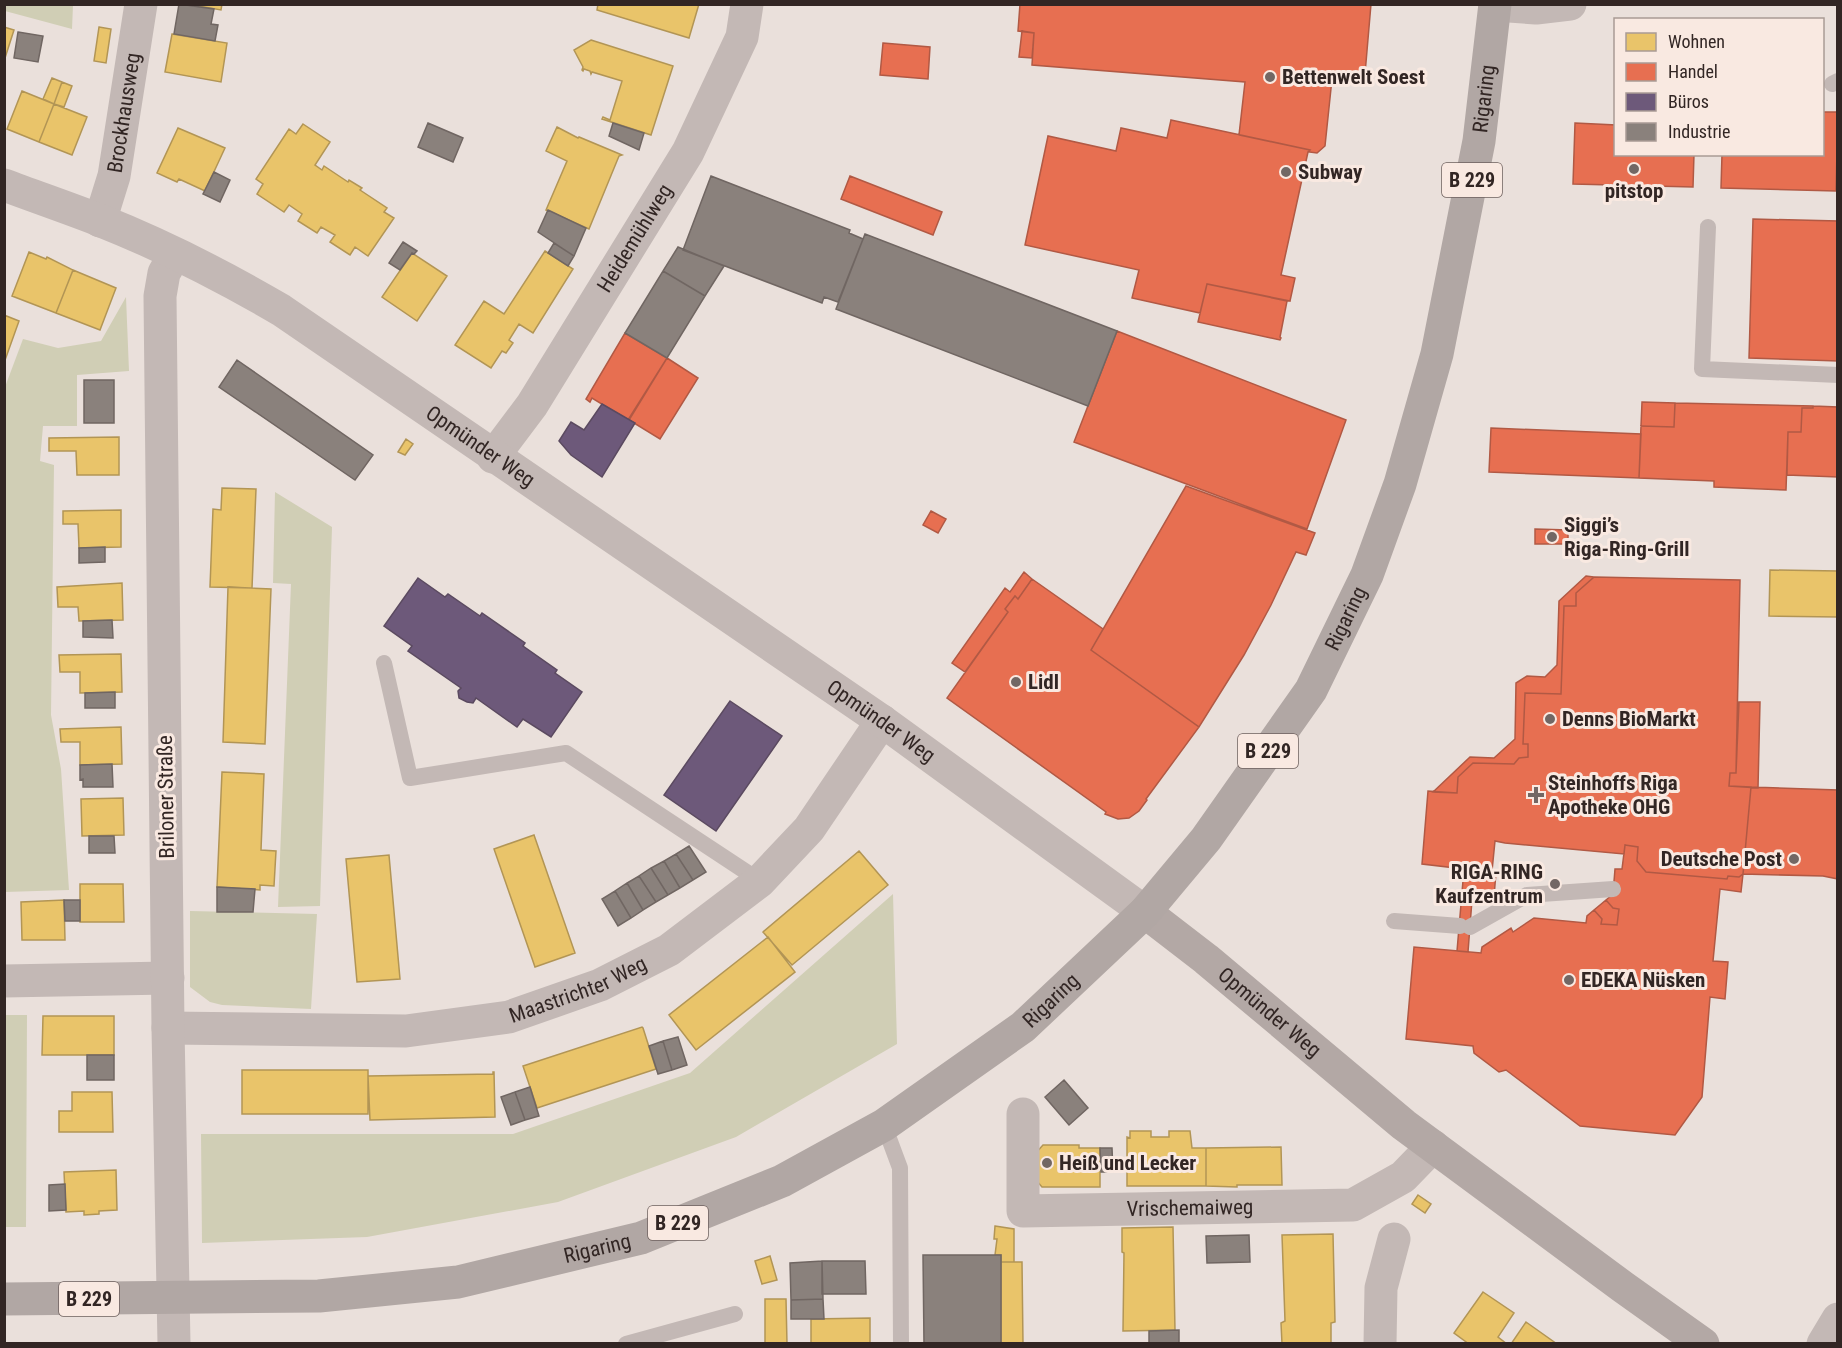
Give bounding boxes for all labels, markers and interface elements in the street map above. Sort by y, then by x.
legend [1614,18,1824,156]
text: Wohnen [1668,31,1725,52]
street label: Brockhausweg [103,51,145,175]
text: Handel [1668,61,1718,82]
street label: Rigaring [1468,64,1500,134]
place label: Bettenwelt Soest [1282,65,1425,89]
marker: Bettenwelt Soest [1263,70,1277,84]
text: Büros [1668,91,1709,112]
text: Industrie [1668,121,1730,142]
place label: Subway [1298,160,1363,184]
marker: pitstop [1627,162,1641,176]
road number: B 229 [1442,163,1502,197]
marker: Subway [1279,165,1293,179]
place label: pitstop [1605,179,1663,203]
street label: Heidemühlweg [592,180,677,297]
street label: Opmünder Weg [421,401,539,492]
place label: Siggi’s Riga-Ring-Grill [1564,513,1689,561]
marker: Siggi’s Riga-Ring-Grill [1545,530,1559,544]
street label: Rigaring [1320,583,1372,654]
place label: Lidl [1028,670,1059,694]
street label: Opmünder Weg [823,675,940,768]
marker: Lidl [1009,675,1023,689]
place label: Denns BioMarkt [1562,707,1696,731]
marker: Denns BioMarkt [1543,712,1557,726]
road number: B 229 [1238,734,1298,768]
street label: Briloner Straße [153,735,179,859]
place label: Steinhoffs Riga Apotheke OHG [1548,771,1678,819]
marker: Steinhoffs Riga Apotheke OHG [1529,788,1543,802]
place label: Deutsche Post [1661,847,1782,871]
marker: Deutsche Post [1787,852,1801,866]
place label: RIGA-RING Kaufzentrum [1435,860,1543,908]
marker: RIGA-RING Kaufzentrum [1548,877,1562,891]
street label: Maastrichter Weg [506,951,651,1028]
street label: Opmünder Weg [1213,962,1326,1062]
street label: Rigaring [1018,968,1084,1033]
place label: EDEKA Nüsken [1581,968,1705,992]
marker: EDEKA Nüsken [1562,973,1576,987]
place label: Heiß und Lecker [1059,1151,1196,1175]
marker: Heiß und Lecker [1040,1156,1054,1170]
street label: Vrischemaiweg [1126,1195,1253,1221]
road number: B 229 [648,1206,708,1240]
street label: Rigaring [561,1229,633,1268]
road number: B 229 [59,1282,119,1316]

